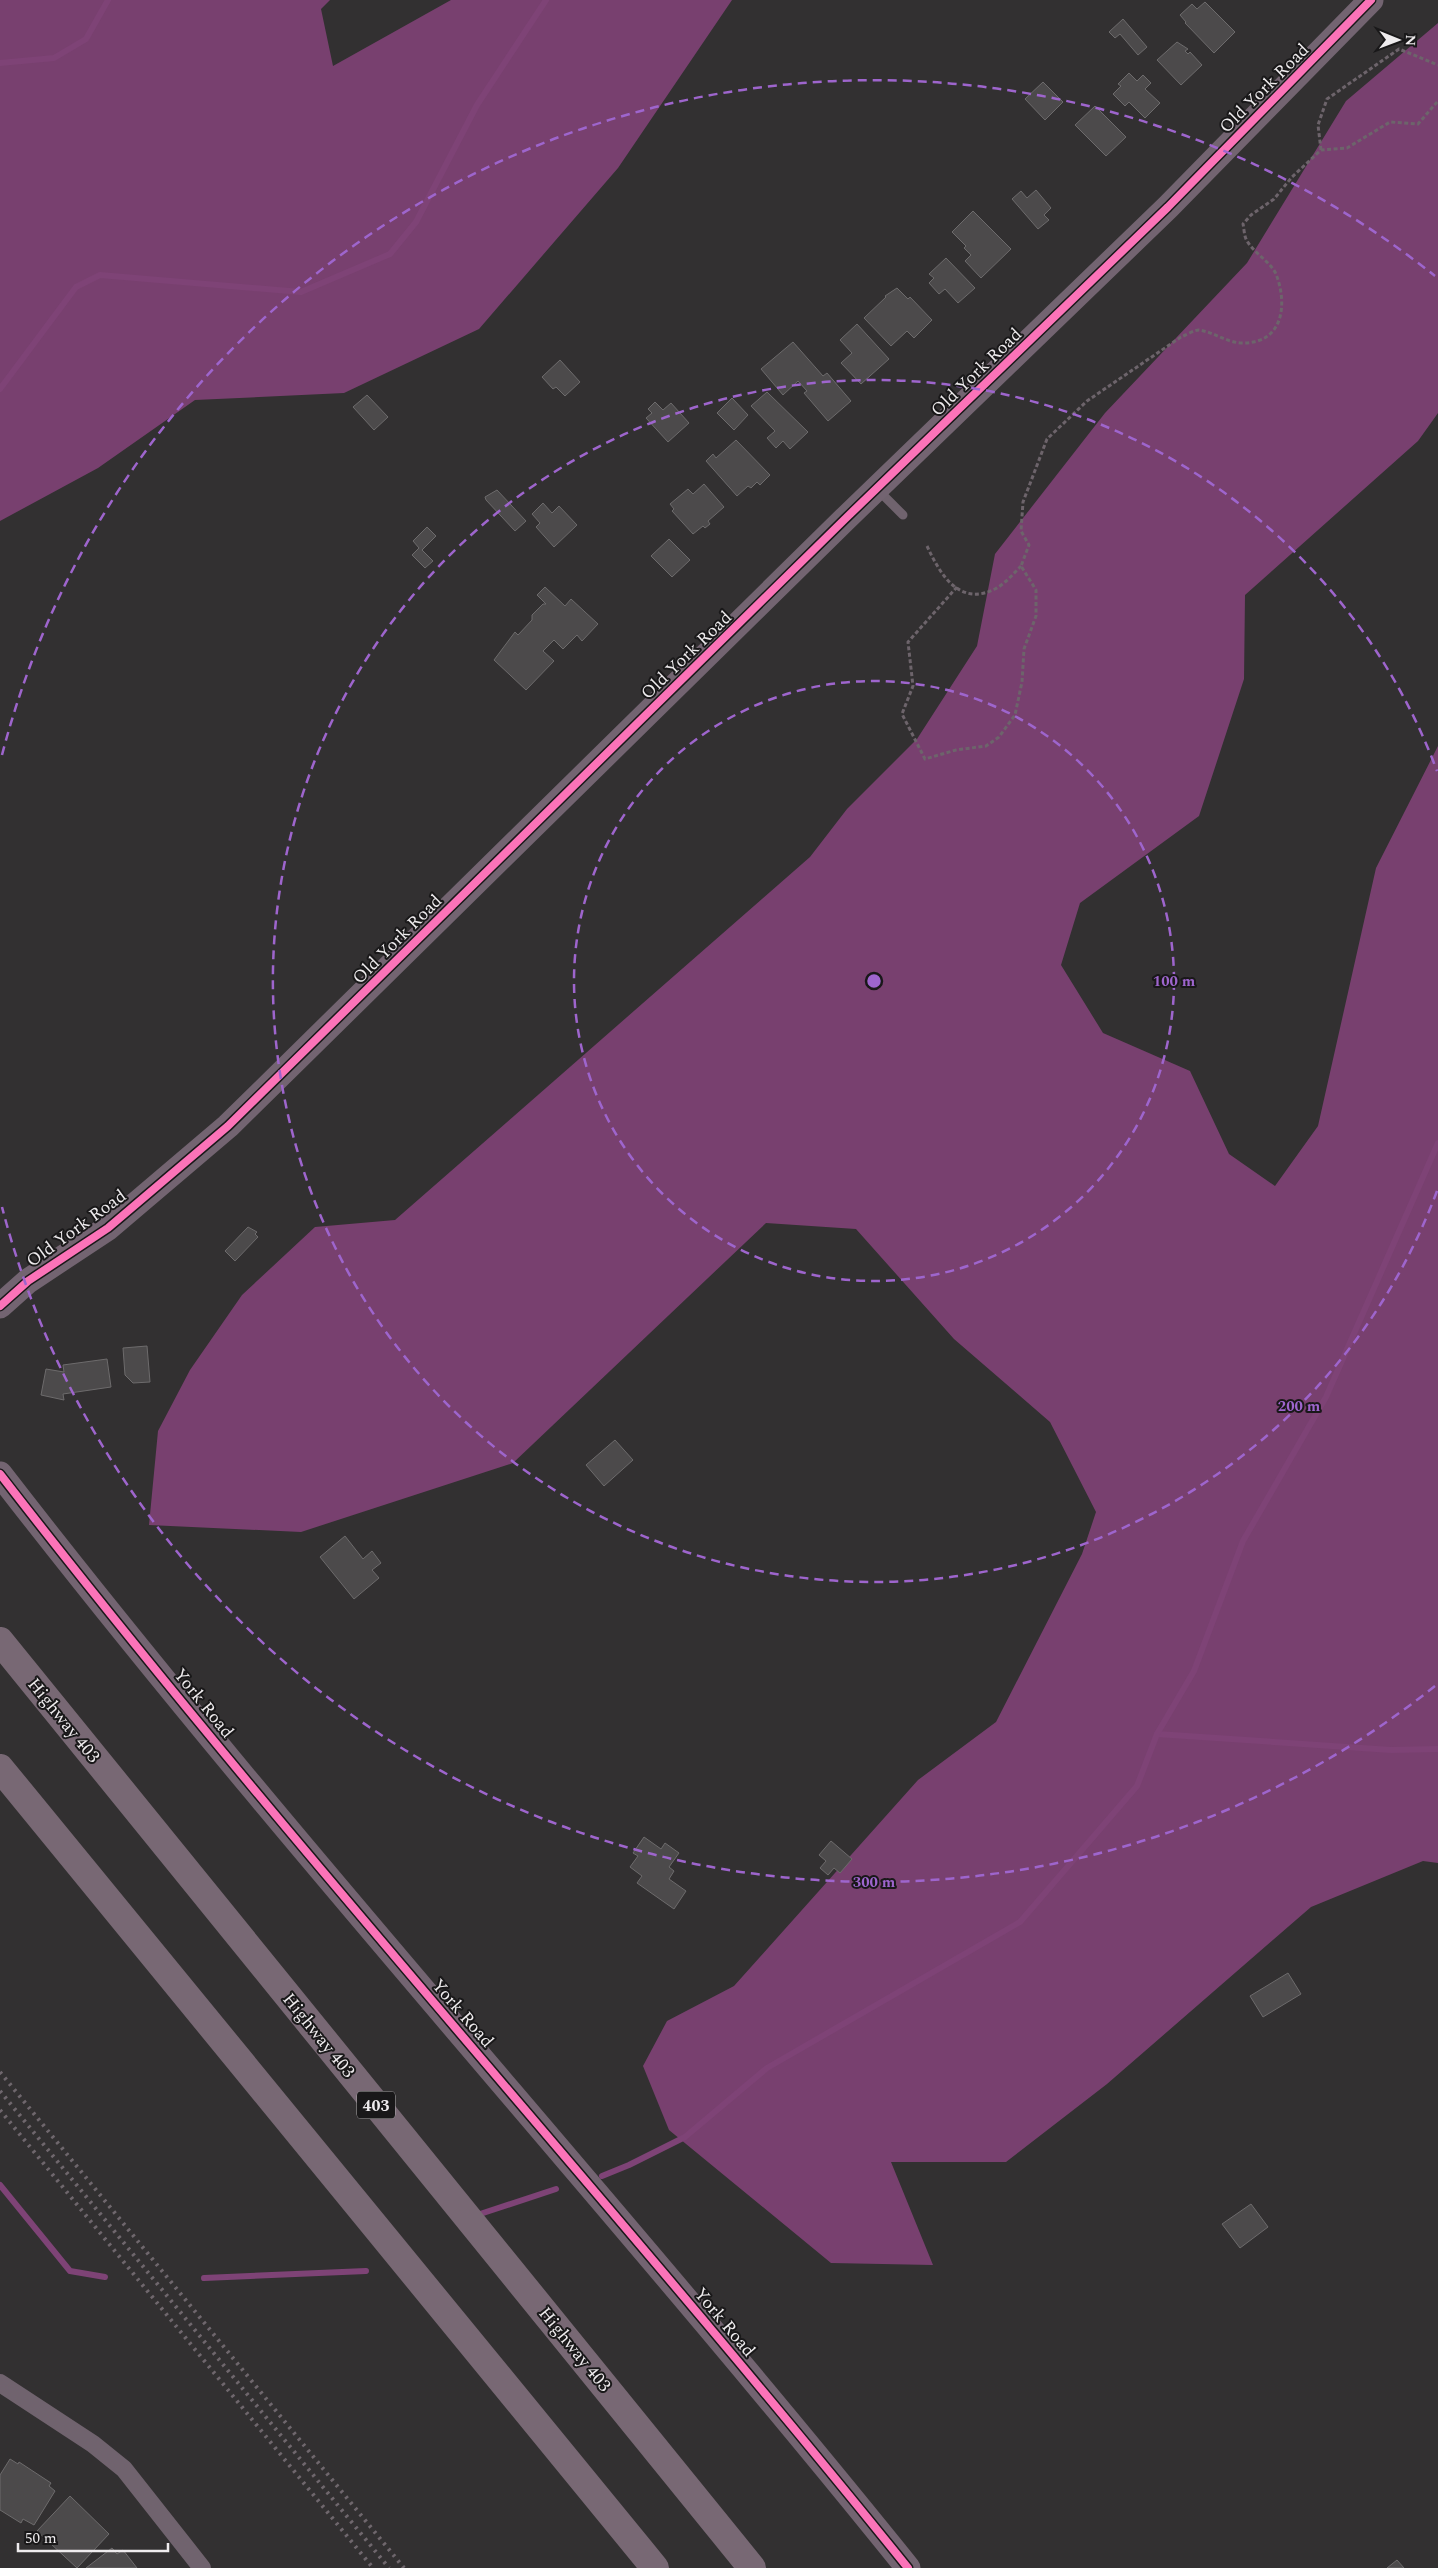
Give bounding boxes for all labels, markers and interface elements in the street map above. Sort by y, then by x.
north arrow [1373,15,1423,65]
text: N [1400,34,1421,46]
street label: Old York Road [1213,37,1316,140]
street label: Old York Road [925,322,1028,423]
street label: Old York Road [635,605,738,706]
street label: Old York Road [346,888,449,991]
text: 100 m [1153,970,1196,993]
centre of rings [865,972,883,990]
street label: Old York Road [21,1183,132,1274]
text: 200 m [1278,1395,1321,1418]
street label: York Road [167,1662,240,1744]
street label: Highway 403 [21,1672,106,1769]
text: 300 m [853,1871,896,1894]
street label: York Road [425,1973,500,2054]
street label: Highway 403 [276,1987,361,2084]
road number: 403 [357,2092,395,2118]
street label: York Road [687,2282,762,2363]
street label: Highway 403 [532,2301,617,2398]
scale bar [18,2520,168,2552]
text: 50 m [25,2527,57,2550]

